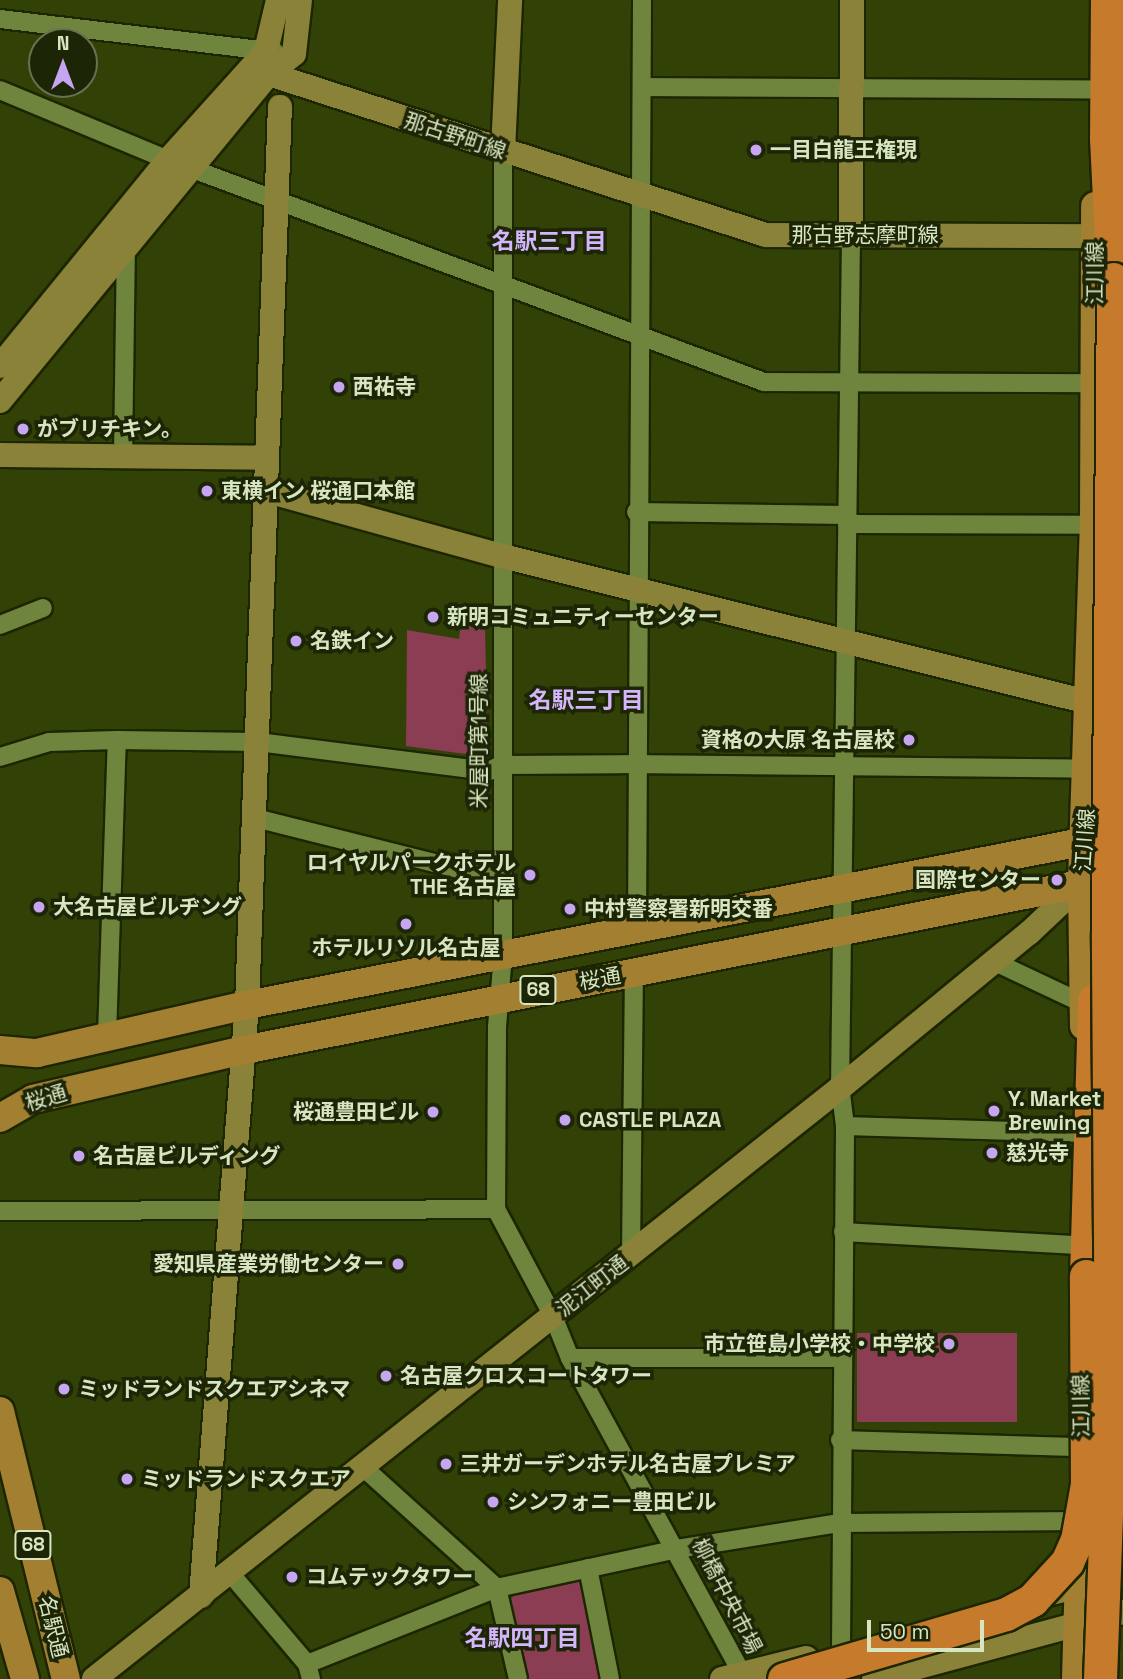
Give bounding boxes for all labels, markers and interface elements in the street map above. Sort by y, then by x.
north arrow [28,28,98,98]
text: N [57,31,69,56]
street label: 那古野町線 [401,108,509,164]
place label: 一目白龍王権現 [770,137,917,163]
marker: 一目白龍王権現 [748,142,764,158]
street label: 那古野志摩町線 [792,222,938,248]
district label: 名駅三丁目 [492,227,606,255]
street label: 江川線 [1082,242,1108,304]
place label: 西祐寺 [353,374,416,400]
marker: 西祐寺 [331,379,347,395]
place label: がブリチキン。 [37,416,183,442]
marker: がブリチキン。 [15,421,31,437]
place label: 東横イン 桜通口本館 [221,478,415,504]
marker: 東横イン 桜通口本館 [199,483,215,499]
place label: 新明コミュニティーセンター [447,604,720,630]
marker: 新明コミュニティーセンター [425,609,441,625]
place label: 名鉄イン [310,628,394,654]
marker: 名鉄イン [288,633,304,649]
street label: 米屋町第1号線 [466,674,492,808]
district label: 名駅三丁目 [529,686,643,714]
place label: 資格の大原 名古屋校 [701,727,895,753]
marker: 資格の大原 名古屋校 [901,732,917,748]
street label: 江川線 [1070,808,1100,872]
place label: ロイヤルパークホテル THE 名古屋 [306,850,516,900]
marker: ロイヤルパークホテル THE 名古屋 [522,867,538,883]
place label: 国際センター [915,867,1041,893]
marker: 国際センター [1047,870,1067,890]
place label: 大名古屋ビルヂング [53,894,242,920]
place label: 中村警察署新明交番 [584,896,773,922]
marker: 大名古屋ビルヂング [31,899,47,915]
marker: 中村警察署新明交番 [562,901,578,917]
marker: ホテルリソル名古屋 [398,916,414,932]
place label: ホテルリソル名古屋 [312,935,500,961]
street label: 桜通 [577,963,623,995]
road number: 68 [519,974,557,1006]
street label: 桜通 [22,1080,70,1116]
place label: Y. Market Brewing [1008,1086,1102,1136]
place label: 桜通豊田ビル [293,1099,419,1125]
marker: Y. Market Brewing [986,1103,1002,1119]
marker: 桜通豊田ビル [425,1104,441,1120]
place label: CASTLE PLAZA [579,1107,721,1133]
marker: CASTLE PLAZA [557,1112,573,1128]
place label: 慈光寺 [1006,1140,1069,1166]
place label: 名古屋ビルディング [93,1143,282,1169]
marker: 慈光寺 [984,1145,1000,1161]
marker: 名古屋ビルディング [71,1148,87,1164]
street label: 泥江町通 [551,1250,633,1322]
place label: 愛知県産業労働センター [153,1251,384,1277]
marker: 愛知県産業労働センター [390,1256,406,1272]
place label: 市立笹島小学校・中学校 [704,1331,935,1357]
marker: 市立笹島小学校・中学校 [941,1336,957,1352]
place label: 名古屋クロスコートタワー [400,1363,652,1389]
marker: 名古屋クロスコートタワー [378,1368,394,1384]
street label: 江川線 [1068,1374,1094,1438]
place label: ミッドランドスクエアシネマ [78,1376,351,1402]
marker: ミッドランドスクエアシネマ [56,1381,72,1397]
place label: 三井ガーデンホテル名古屋プレミア [460,1451,796,1477]
marker: 三井ガーデンホテル名古屋プレミア [438,1456,454,1472]
place label: ミッドランドスクエア [141,1466,351,1492]
marker: ミッドランドスクエア [119,1471,135,1487]
place label: シンフォニー豊田ビル [507,1489,717,1515]
marker: シンフォニー豊田ビル [485,1494,501,1510]
road number: 68 [14,1530,52,1560]
street label: 柳橋中央市場 [687,1534,767,1658]
place label: コムテックタワー [306,1564,474,1590]
marker: コムテックタワー [284,1569,300,1585]
street label: 名駅通 [33,1593,73,1661]
scale bar [871,1606,988,1650]
text: 50 m [880,1618,930,1645]
district label: 名駅四丁目 [465,1624,579,1652]

